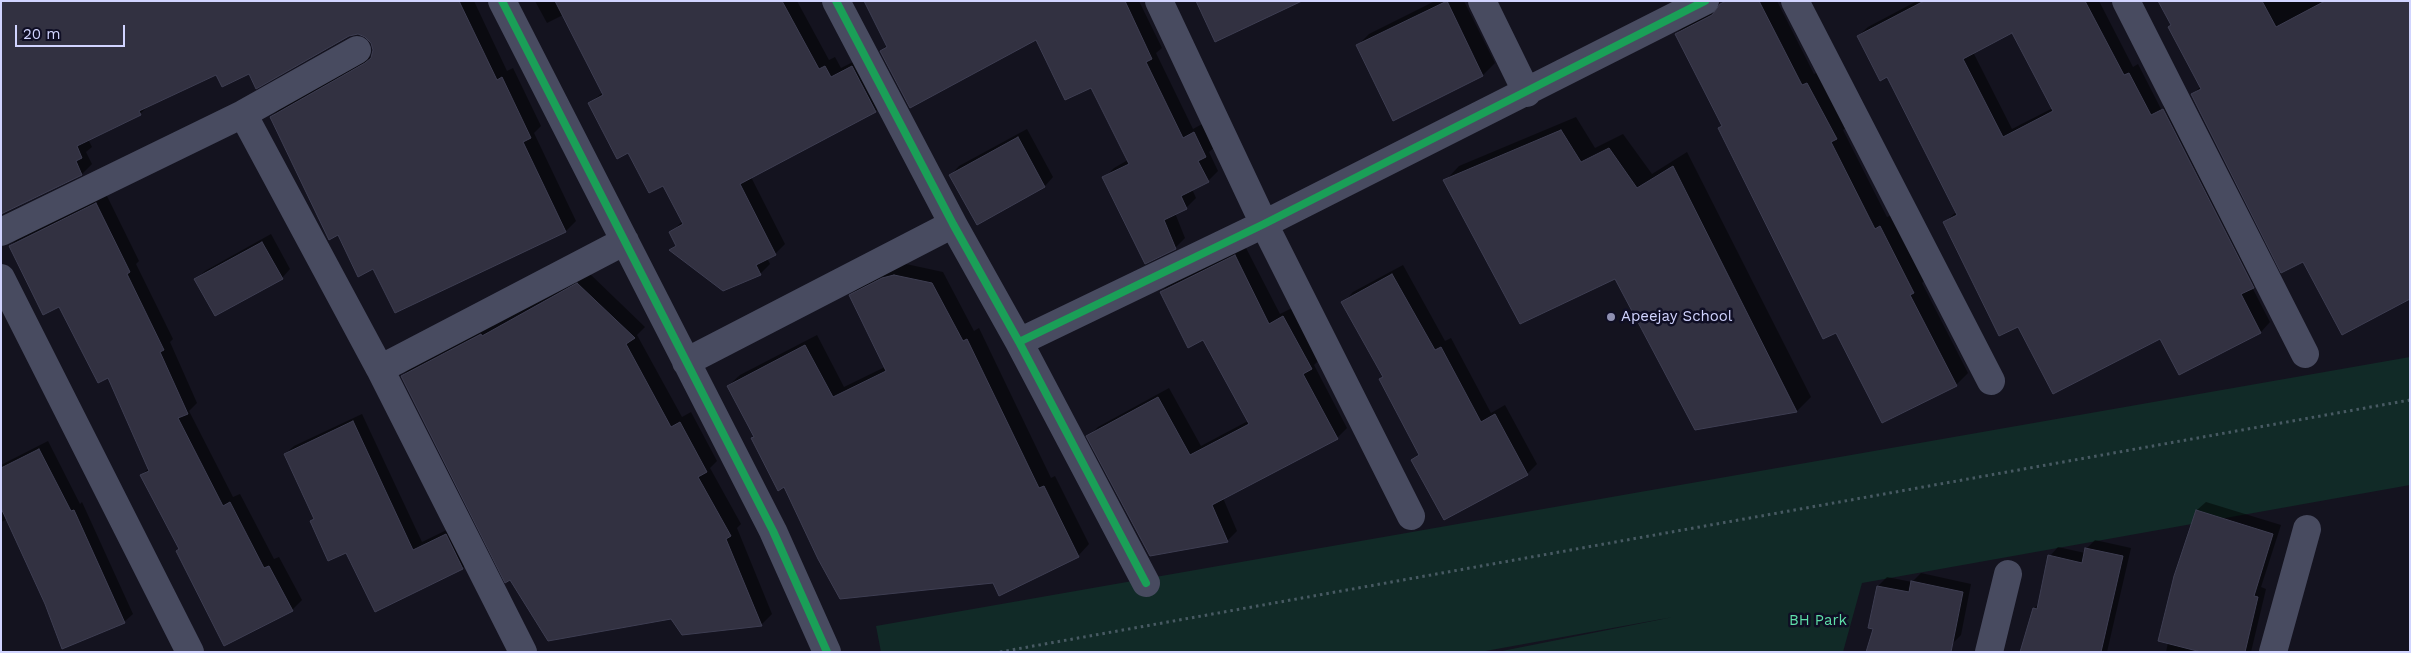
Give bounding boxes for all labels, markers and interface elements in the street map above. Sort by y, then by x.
scale bar [18,15,128,47]
text: 20 m [23,25,61,43]
place label: Apeejay School [1621,308,1732,326]
marker: Apeejay School [1605,311,1617,323]
park label: BH Park [1789,612,1847,630]

